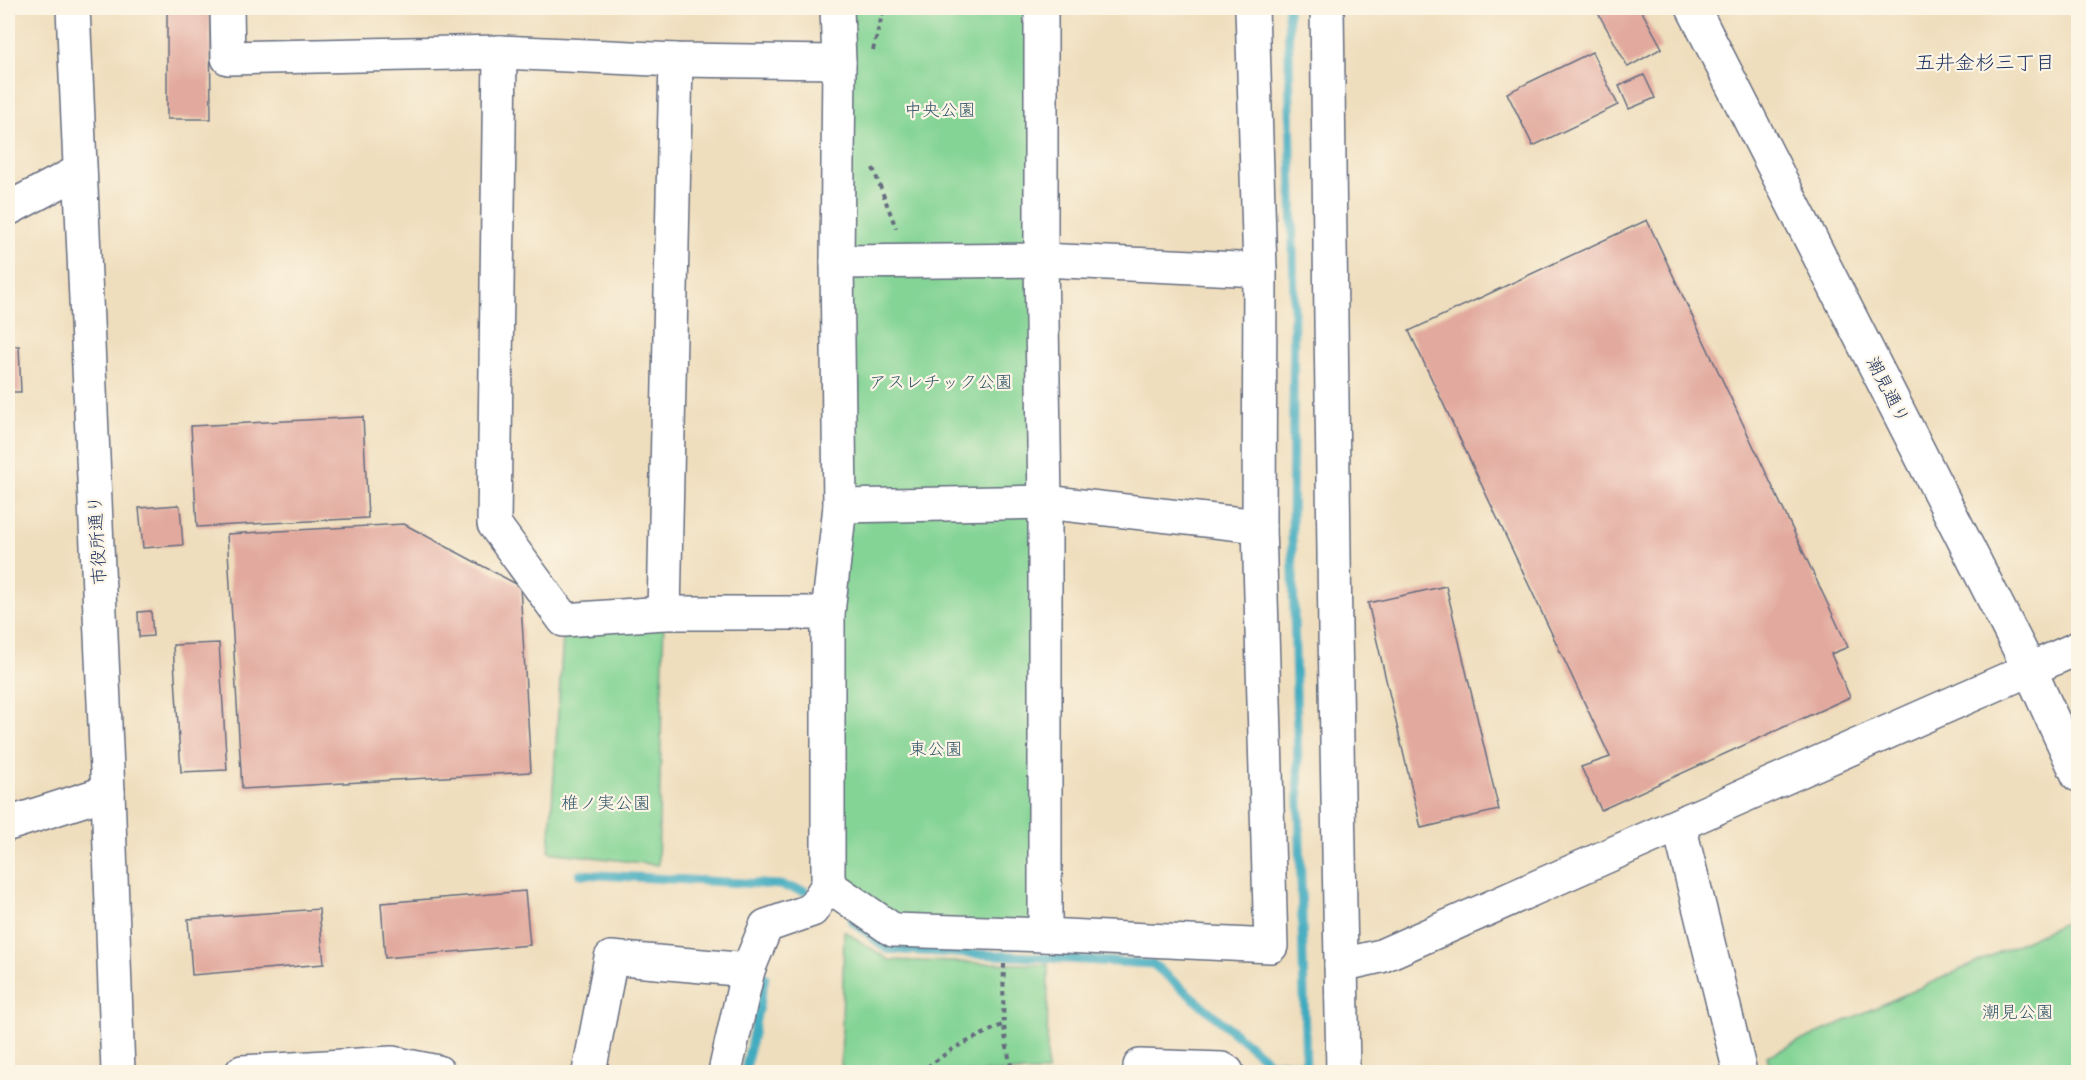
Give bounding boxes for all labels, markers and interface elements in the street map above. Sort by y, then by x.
district label: 五井金杉三丁目 [1915,51,2055,75]
park label: 中央公園 [904,100,976,121]
street label: 潮見通り [1862,353,1913,427]
park label: アスレチック公園 [869,372,1013,393]
street label: 市役所通り [85,494,110,585]
park label: 東公園 [909,739,963,760]
park label: 椎ノ実公園 [561,793,651,814]
park label: 潮見公園 [1982,1002,2054,1023]

